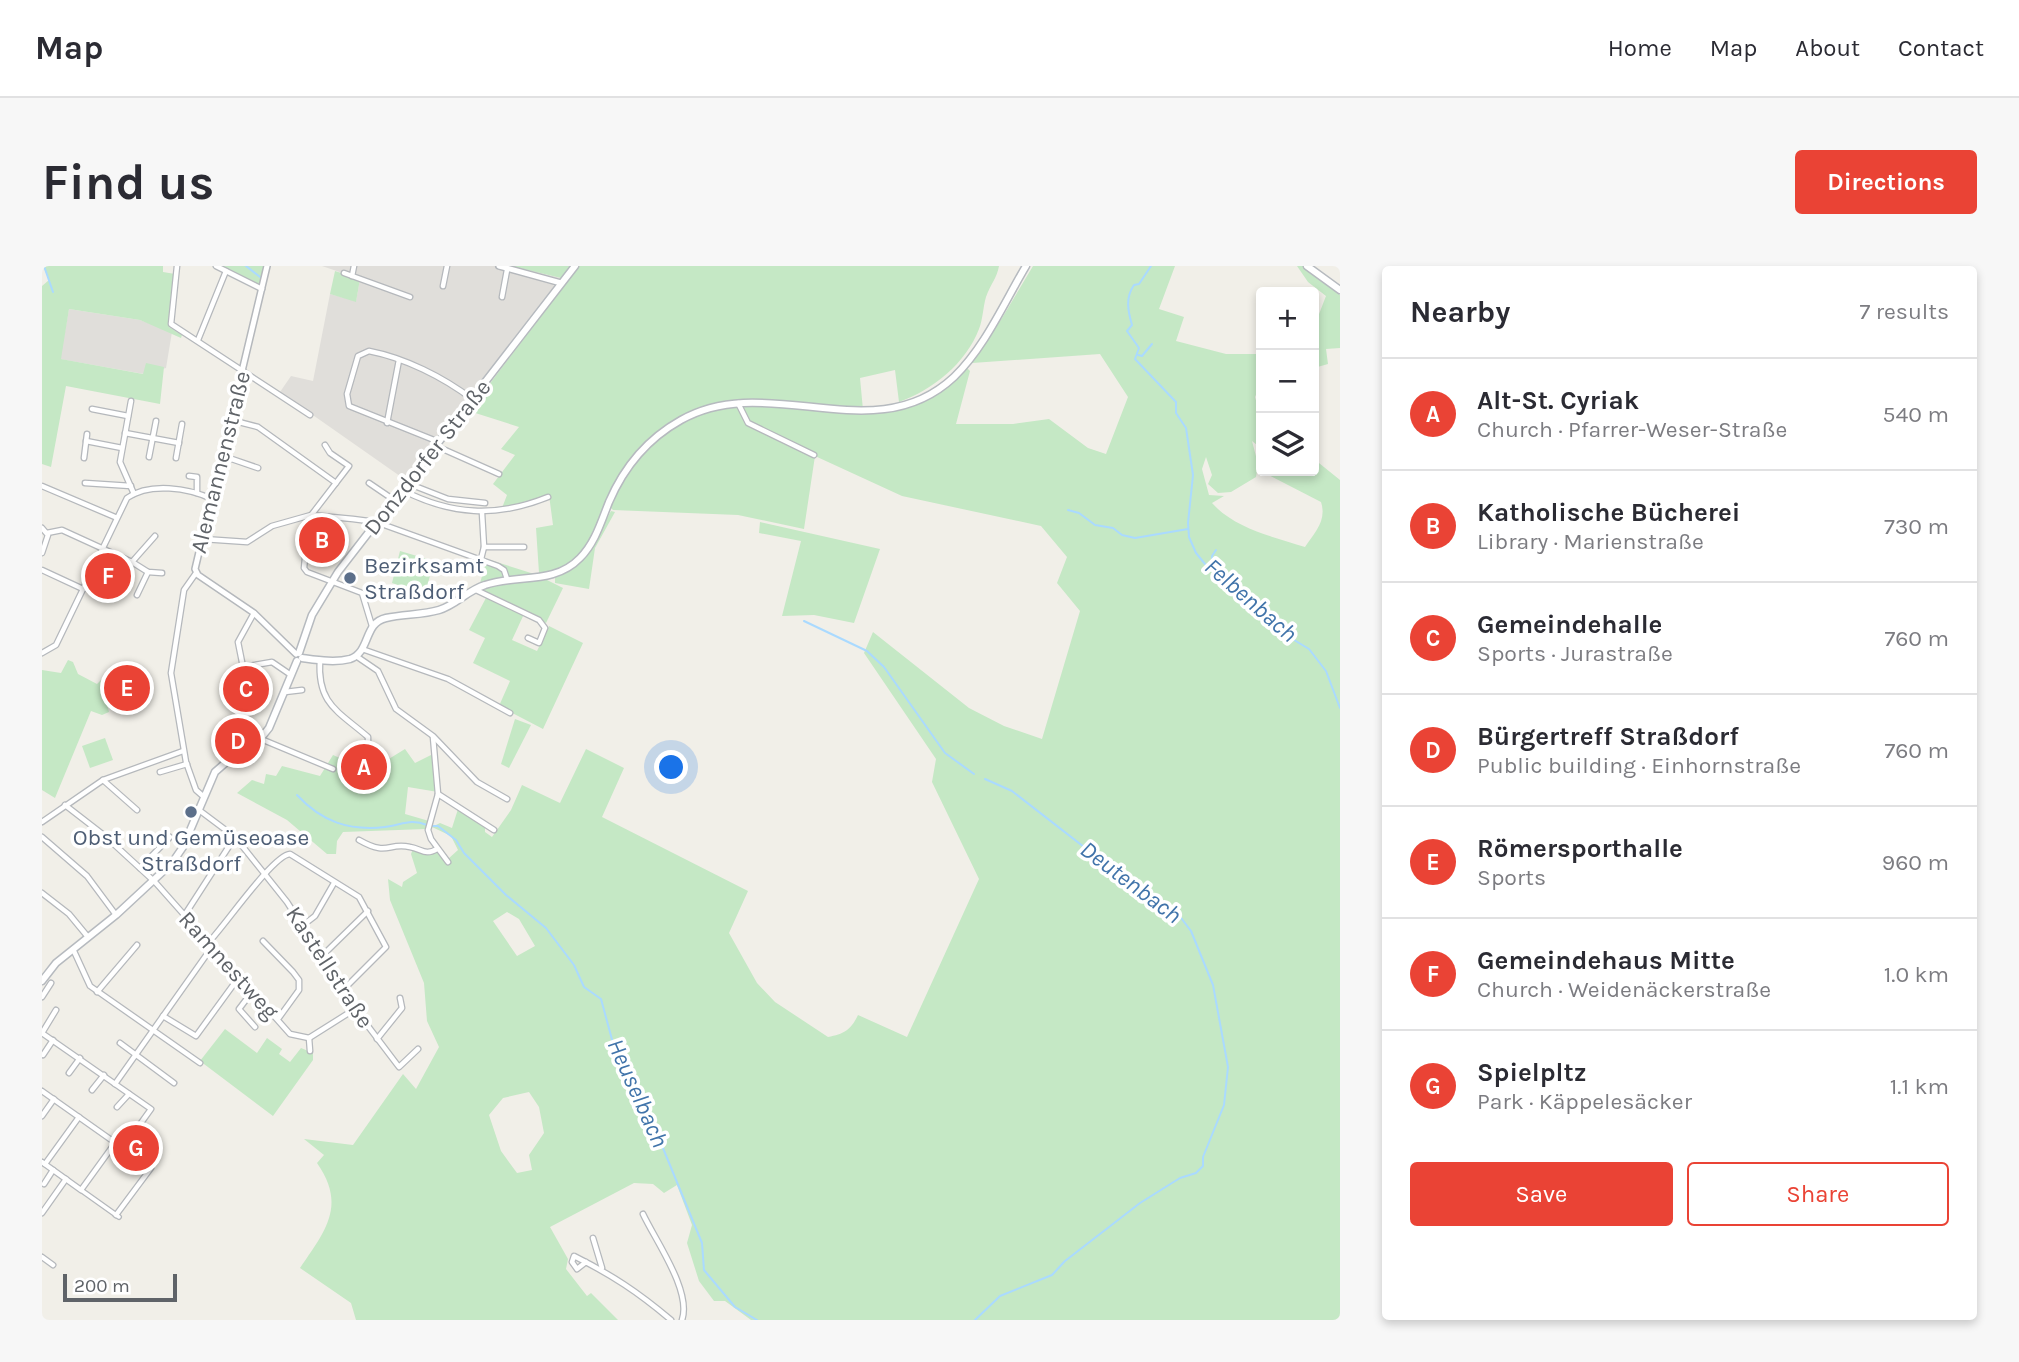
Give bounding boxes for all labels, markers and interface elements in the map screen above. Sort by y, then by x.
text: Map [35,29,103,67]
text: Home [1608,34,1672,62]
text: Map [1710,34,1757,62]
text: About [1795,34,1860,62]
text: Contact [1898,34,1984,62]
button: Directions [1795,150,1977,214]
text: Find us [42,154,214,211]
map controls [1256,287,1319,476]
button: + [1256,287,1319,350]
text: Nearby [1410,294,1510,330]
text: 7 results [1859,298,1949,325]
button: − [1256,350,1319,413]
street label: Alemannenstraße [185,368,256,556]
street label: Donzdorfer Straße [358,374,497,540]
text: Alt-St. Cyriak [1477,385,1639,416]
text: A [1426,401,1440,428]
text: 540 m [1883,401,1949,428]
button: layers [1256,413,1319,476]
text: Church · Pfarrer-Weser-Straße [1477,416,1787,443]
text: Katholische Bücherei [1477,497,1740,528]
text: B [1426,513,1440,540]
text: 730 m [1884,513,1949,540]
pin: B [299,514,345,566]
text: Library · Marienstraße [1477,528,1704,555]
pin: F [85,550,131,602]
place label: Bezirksamt Straßdorf [364,552,484,605]
water label: Felbenbach [1199,552,1303,648]
marker: Bezirksamt Straßdorf [342,570,358,586]
text: Gemeindehalle [1477,609,1662,640]
text: C [1426,625,1440,652]
text: 760 m [1884,625,1949,652]
text: Sports · Jurastraße [1477,640,1673,667]
pin: E [104,662,150,714]
pin: C [223,663,269,715]
pin: D [215,715,261,767]
text: Bürgertreff Straßdorf [1477,721,1739,752]
text: D [1425,737,1441,764]
text: 760 m [1884,737,1949,764]
pin: A [341,741,387,793]
your location [654,750,688,784]
text: Public building · Einhornstraße [1477,752,1801,779]
marker: Obst und Gemüseoase Straßdorf [183,804,199,820]
place label: Obst und Gemüseoase Straßdorf [73,824,309,877]
text: Römersporthalle [1477,833,1683,864]
water label: Deutenbach [1075,835,1187,929]
text: E [1426,849,1440,876]
text: 960 m [1882,849,1949,876]
text: Sports [1477,864,1546,891]
street label: Kastellstraße [280,901,379,1033]
street label: Ramnestweg [173,906,284,1025]
text: Gemeindehaus Mitte [1477,945,1735,976]
text: F [1427,961,1439,988]
text: 1.0 km [1884,961,1949,988]
text: Church · Weidenäckerstraße [1477,976,1771,1003]
water label: Heuselbach [602,1034,674,1152]
text: Spielpltz [1477,1057,1587,1088]
text: G [1425,1073,1441,1100]
text: 1.1 km [1890,1073,1949,1100]
text: Park · Käppelesäcker [1477,1088,1692,1115]
pin: G [113,1122,159,1174]
button: Save [1410,1162,1673,1226]
button: Share [1687,1162,1949,1226]
scale bar [63,1271,177,1303]
text: 200 m [74,1275,130,1297]

